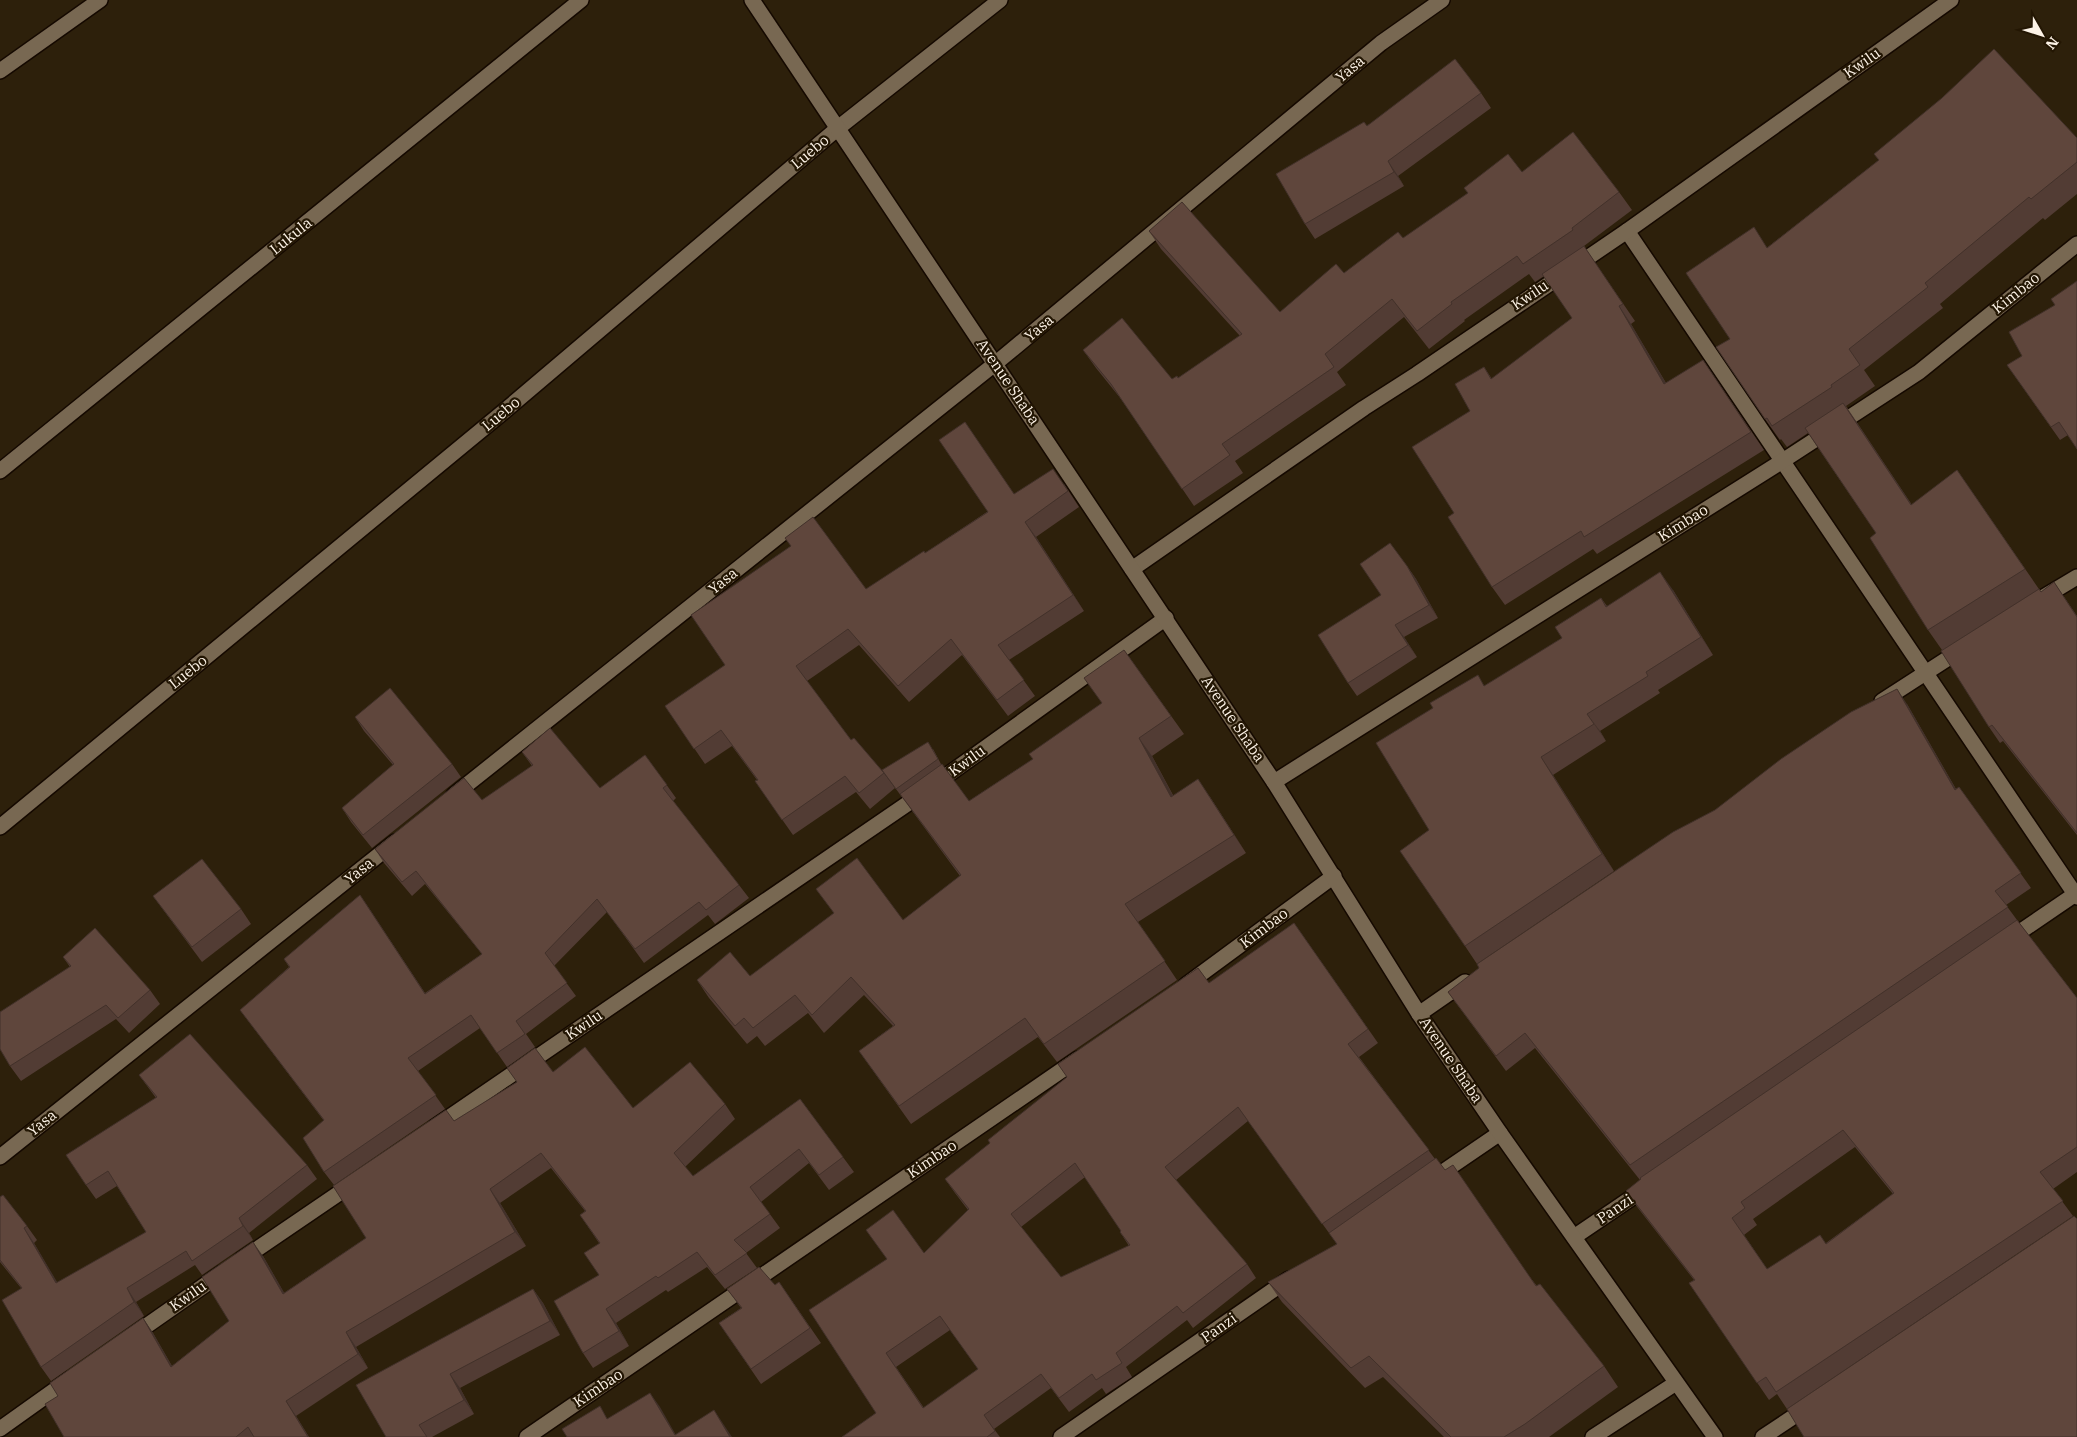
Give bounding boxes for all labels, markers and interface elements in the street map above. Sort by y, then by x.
north arrow [2017,10,2067,60]
text: N [2042,33,2063,53]
street label: Kwilu [1840,43,1884,82]
street label: Yasa [1331,51,1368,86]
street label: Luebo [787,130,833,173]
street label: Lukula [266,213,316,258]
street label: Kimbao [1988,268,2043,317]
street label: Kwilu [1508,275,1552,314]
street label: Yasa [1020,310,1057,345]
street label: Avenue Shaba [973,335,1044,428]
street label: Luebo [478,392,524,435]
street label: Kimbao [1654,500,1711,545]
street label: Yasa [704,563,741,598]
street label: Luebo [165,650,211,693]
street label: Avenue Shaba [1198,672,1269,765]
street label: Kwilu [945,741,989,780]
street label: Yasa [340,853,377,888]
street label: Kimbao [1236,903,1292,952]
street label: Kwilu [562,1005,606,1044]
street label: Avenue Shaba [1416,1013,1487,1106]
street label: Yasa [23,1105,60,1140]
street label: Kimbao [903,1135,960,1182]
street label: Panzi [1593,1190,1637,1227]
street label: Kwilu [166,1276,210,1315]
street label: Panzi [1197,1308,1240,1347]
street label: Kimbao [569,1364,626,1411]

